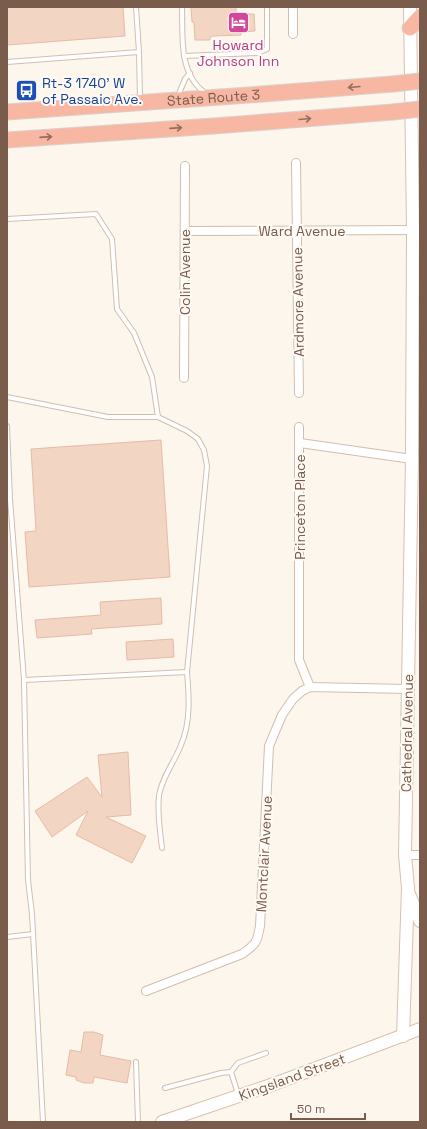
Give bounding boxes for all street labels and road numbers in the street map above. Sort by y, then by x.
street label: State Route 3 [166,85,261,110]
street label: Ward Avenue [258,222,346,240]
street label: Colin Avenue [176,229,194,315]
street label: Ardmore Avenue [288,247,308,357]
street label: Princeton Place [291,454,309,560]
street label: Cathedral Avenue [397,674,417,792]
street label: Montclair Avenue [252,795,276,913]
street label: Kingsland Street [236,1049,348,1105]

